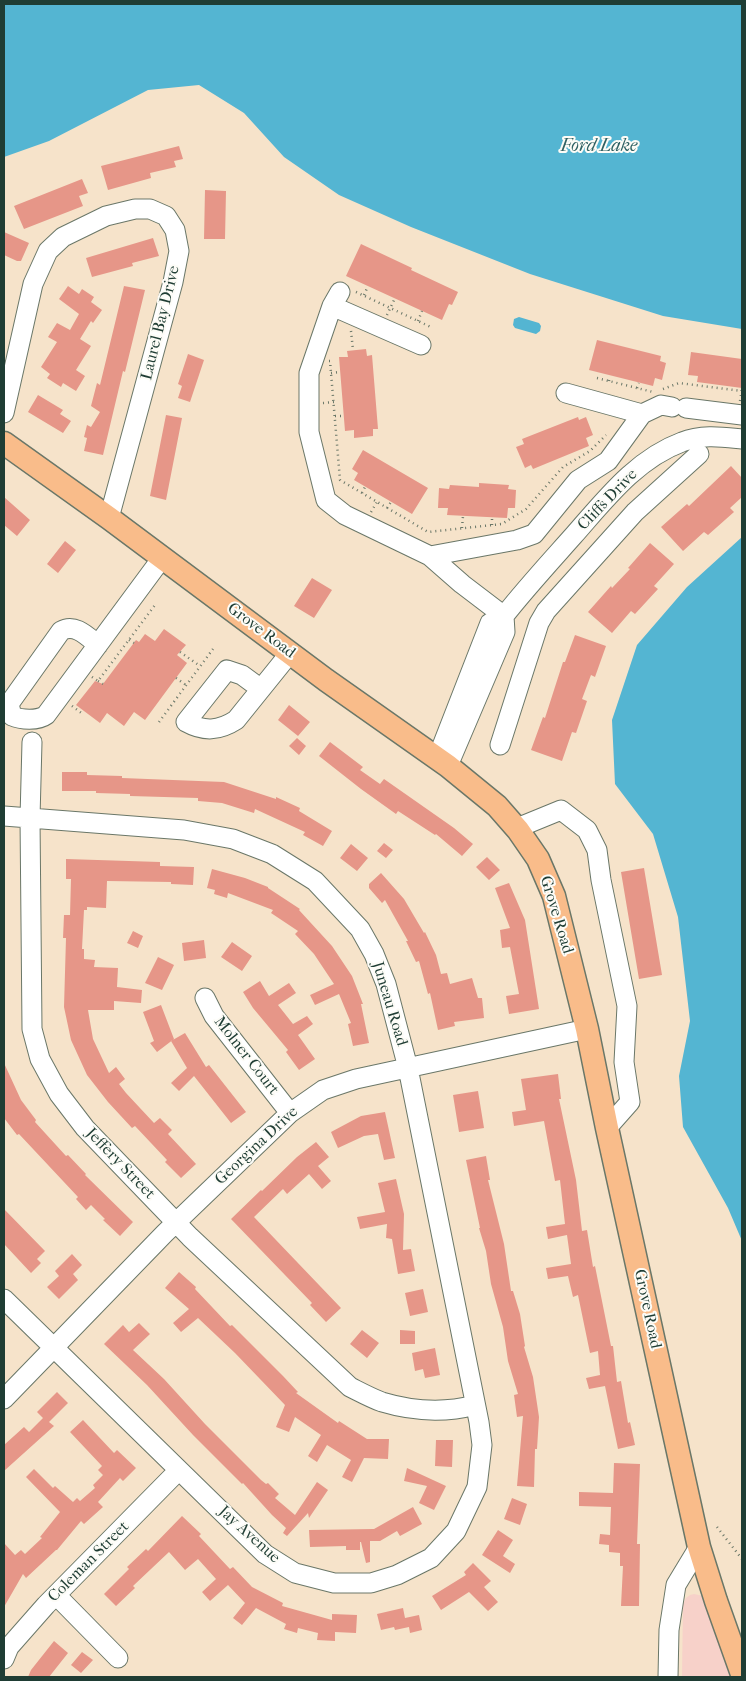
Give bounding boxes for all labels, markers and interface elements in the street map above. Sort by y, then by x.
water label: Ford Lake [561,136,637,158]
street label: Laurel Bay Drive [138,264,184,382]
street label: Cliffs Drive [574,465,642,535]
street label: Grove Road [223,599,299,663]
street label: Grove Road [535,874,577,956]
street label: Juneau Road [367,959,411,1049]
street label: Molner Court [209,1013,283,1099]
street label: Georgina Drive [211,1103,303,1189]
street label: Jeffery Street [81,1124,159,1204]
street label: Grove Road [629,1268,665,1350]
street label: Jay Avenue [214,1502,284,1568]
street label: Coleman Street [45,1518,133,1606]

